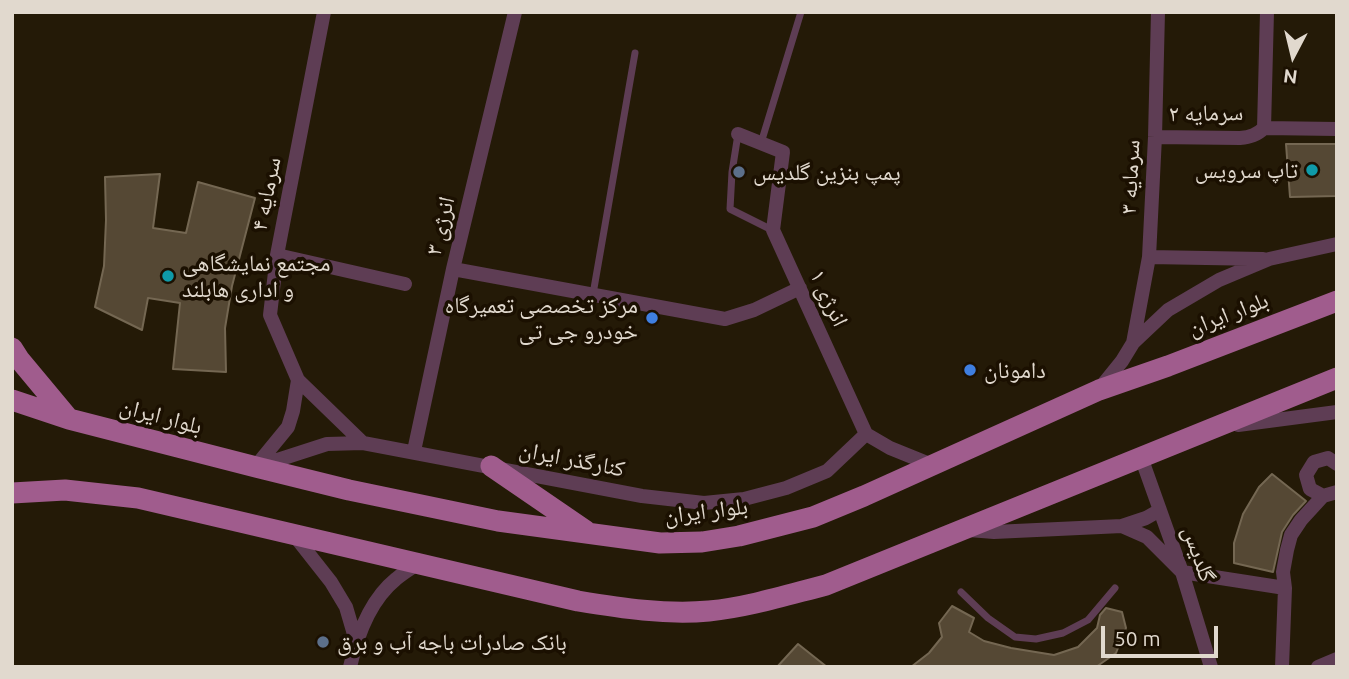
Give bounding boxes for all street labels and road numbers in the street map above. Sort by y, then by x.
street label: سرمایه ۲ [1168,99,1244,127]
street label: سرمایه ۳ [1114,139,1146,215]
street label: سرمایه ۴ [245,155,287,233]
street label: انرژی ۳ [419,194,461,258]
street label: انرژی ۱ [804,265,854,331]
street label: بلوار ایران [1184,286,1272,342]
street label: بلوار ایران [117,392,205,440]
street label: کنارگذر ایران [517,435,627,483]
street label: بلوار ایران [663,492,749,530]
street label: گلدیس [1177,522,1221,586]

